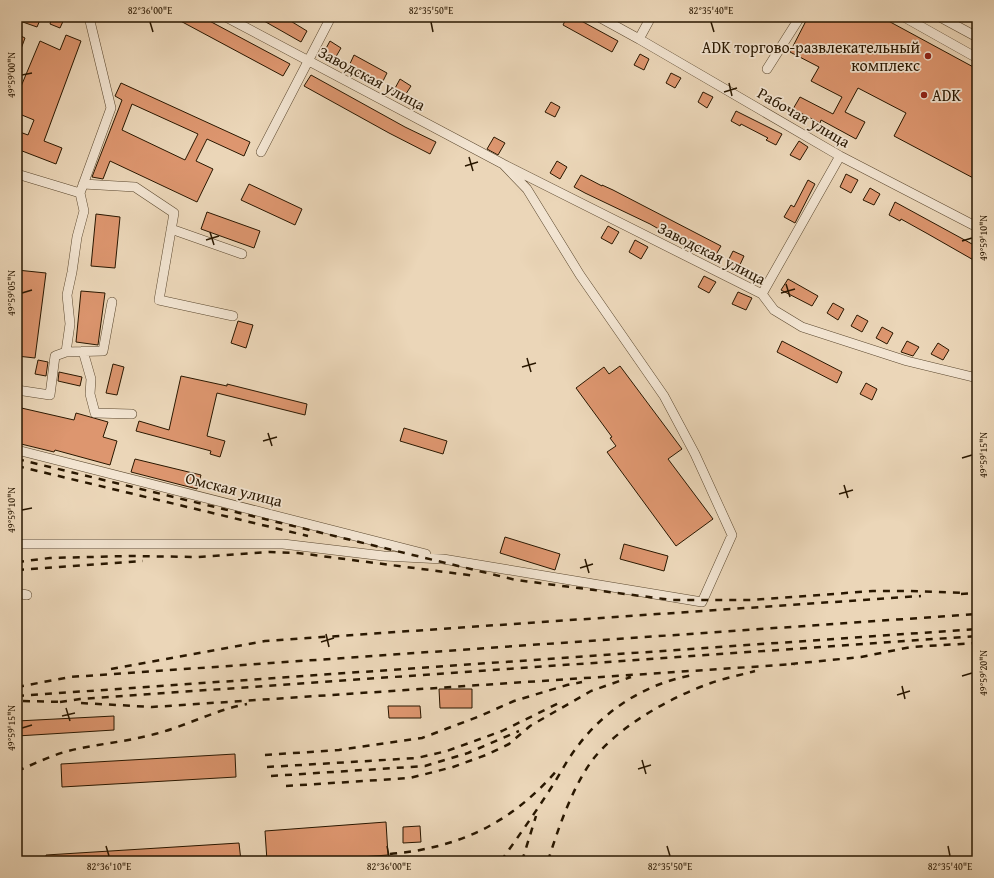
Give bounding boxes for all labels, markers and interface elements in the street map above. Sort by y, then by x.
text: 82°36'00"E [128,3,172,18]
text: 82°35'50"E [409,3,453,18]
text: 82°35'40"E [689,3,733,18]
place label: ADK торгово-развлекательный комплекс [702,35,920,77]
street label: Заводская улица [314,40,430,117]
marker: ADK торгово-развлекательный комплекс [923,51,933,61]
text: 49°59'00"N [4,52,19,98]
street label: Рабочая улица [753,81,855,153]
place label: ADK [932,83,961,107]
marker: ADK [919,90,929,100]
street label: Заводская улица [654,215,771,291]
text: 49°59'10"N [976,215,991,261]
text: 49°59'05"N [4,270,19,316]
text: 49°59'15"N [976,432,991,478]
street label: Омская улица [183,465,285,513]
text: 49°59'10"N [4,487,19,533]
text: 49°59'20"N [976,650,991,696]
text: 49°59'15"N [4,705,19,751]
text: 82°36'10"E [87,859,131,874]
text: 82°36'00"E [367,859,411,874]
text: 82°35'50"E [648,859,692,874]
text: 82°35'40"E [928,859,972,874]

